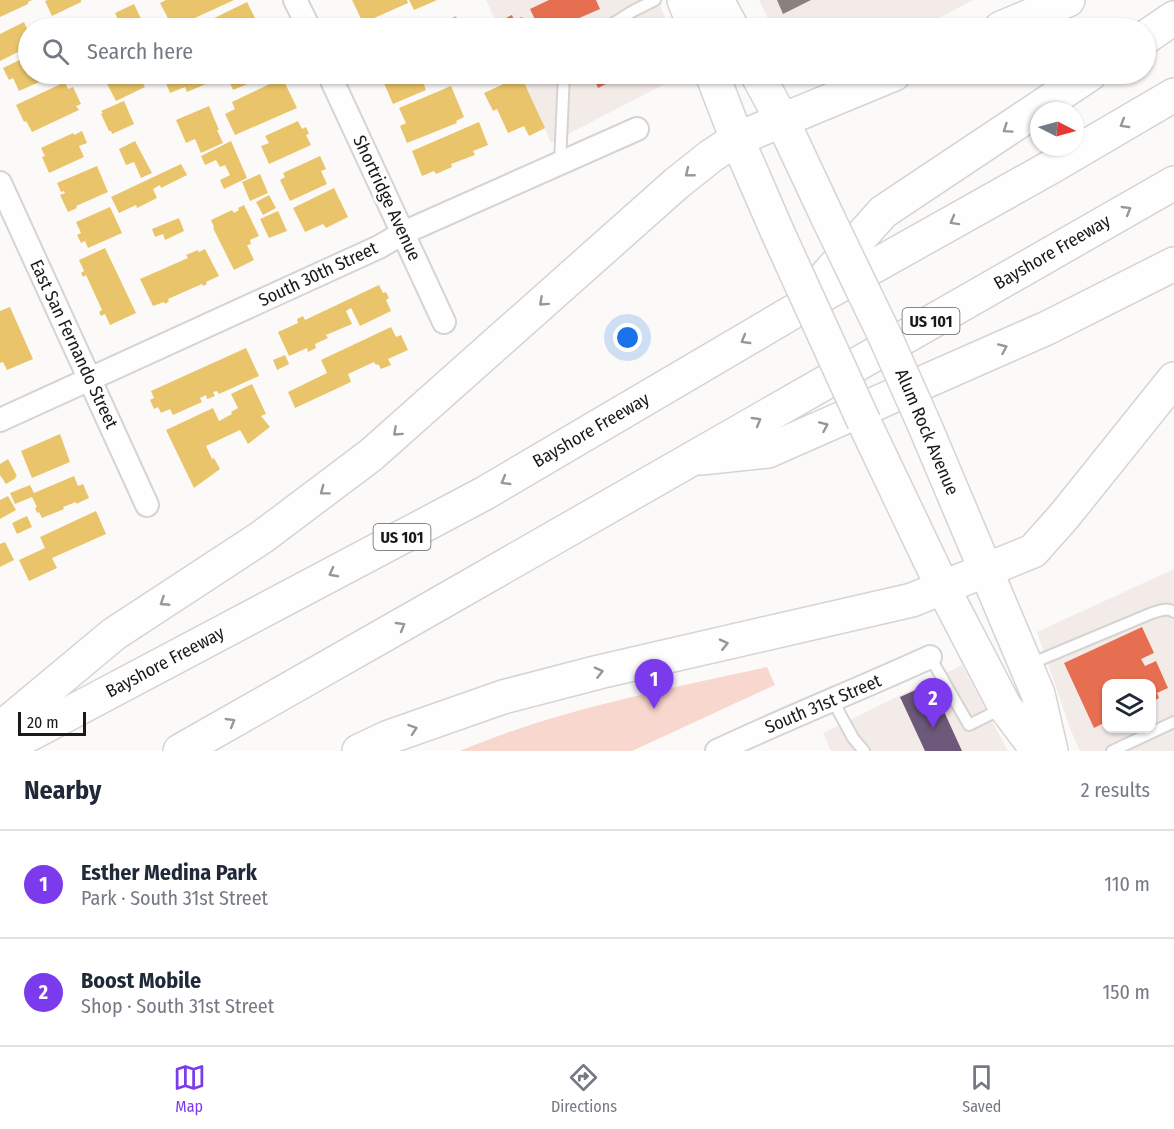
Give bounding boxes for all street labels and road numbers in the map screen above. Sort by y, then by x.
street label: Shortridge Avenue [348,132,426,264]
street label: Bayshore Freeway [990,210,1114,294]
street label: South 30th Street [255,237,381,311]
street label: East San Fernando Street [25,256,123,432]
road number: US 101 [902,308,960,334]
street label: Alum Rock Avenue [890,366,964,499]
street label: Bayshore Freeway [529,388,653,472]
road number: US 101 [374,524,430,550]
street label: Bayshore Freeway [102,622,228,702]
street label: South 31st Street [762,670,885,738]

